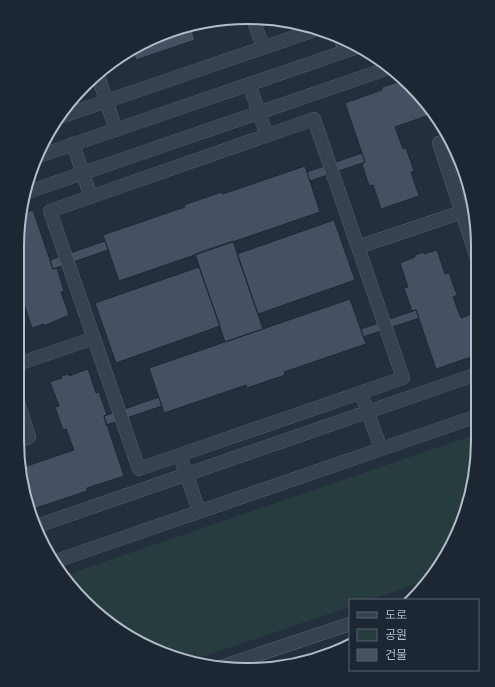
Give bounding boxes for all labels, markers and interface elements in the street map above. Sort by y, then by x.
legend [349,599,479,671]
text: 도로 [385,608,407,622]
text: 공원 [385,628,407,642]
text: 건물 [385,648,407,662]

